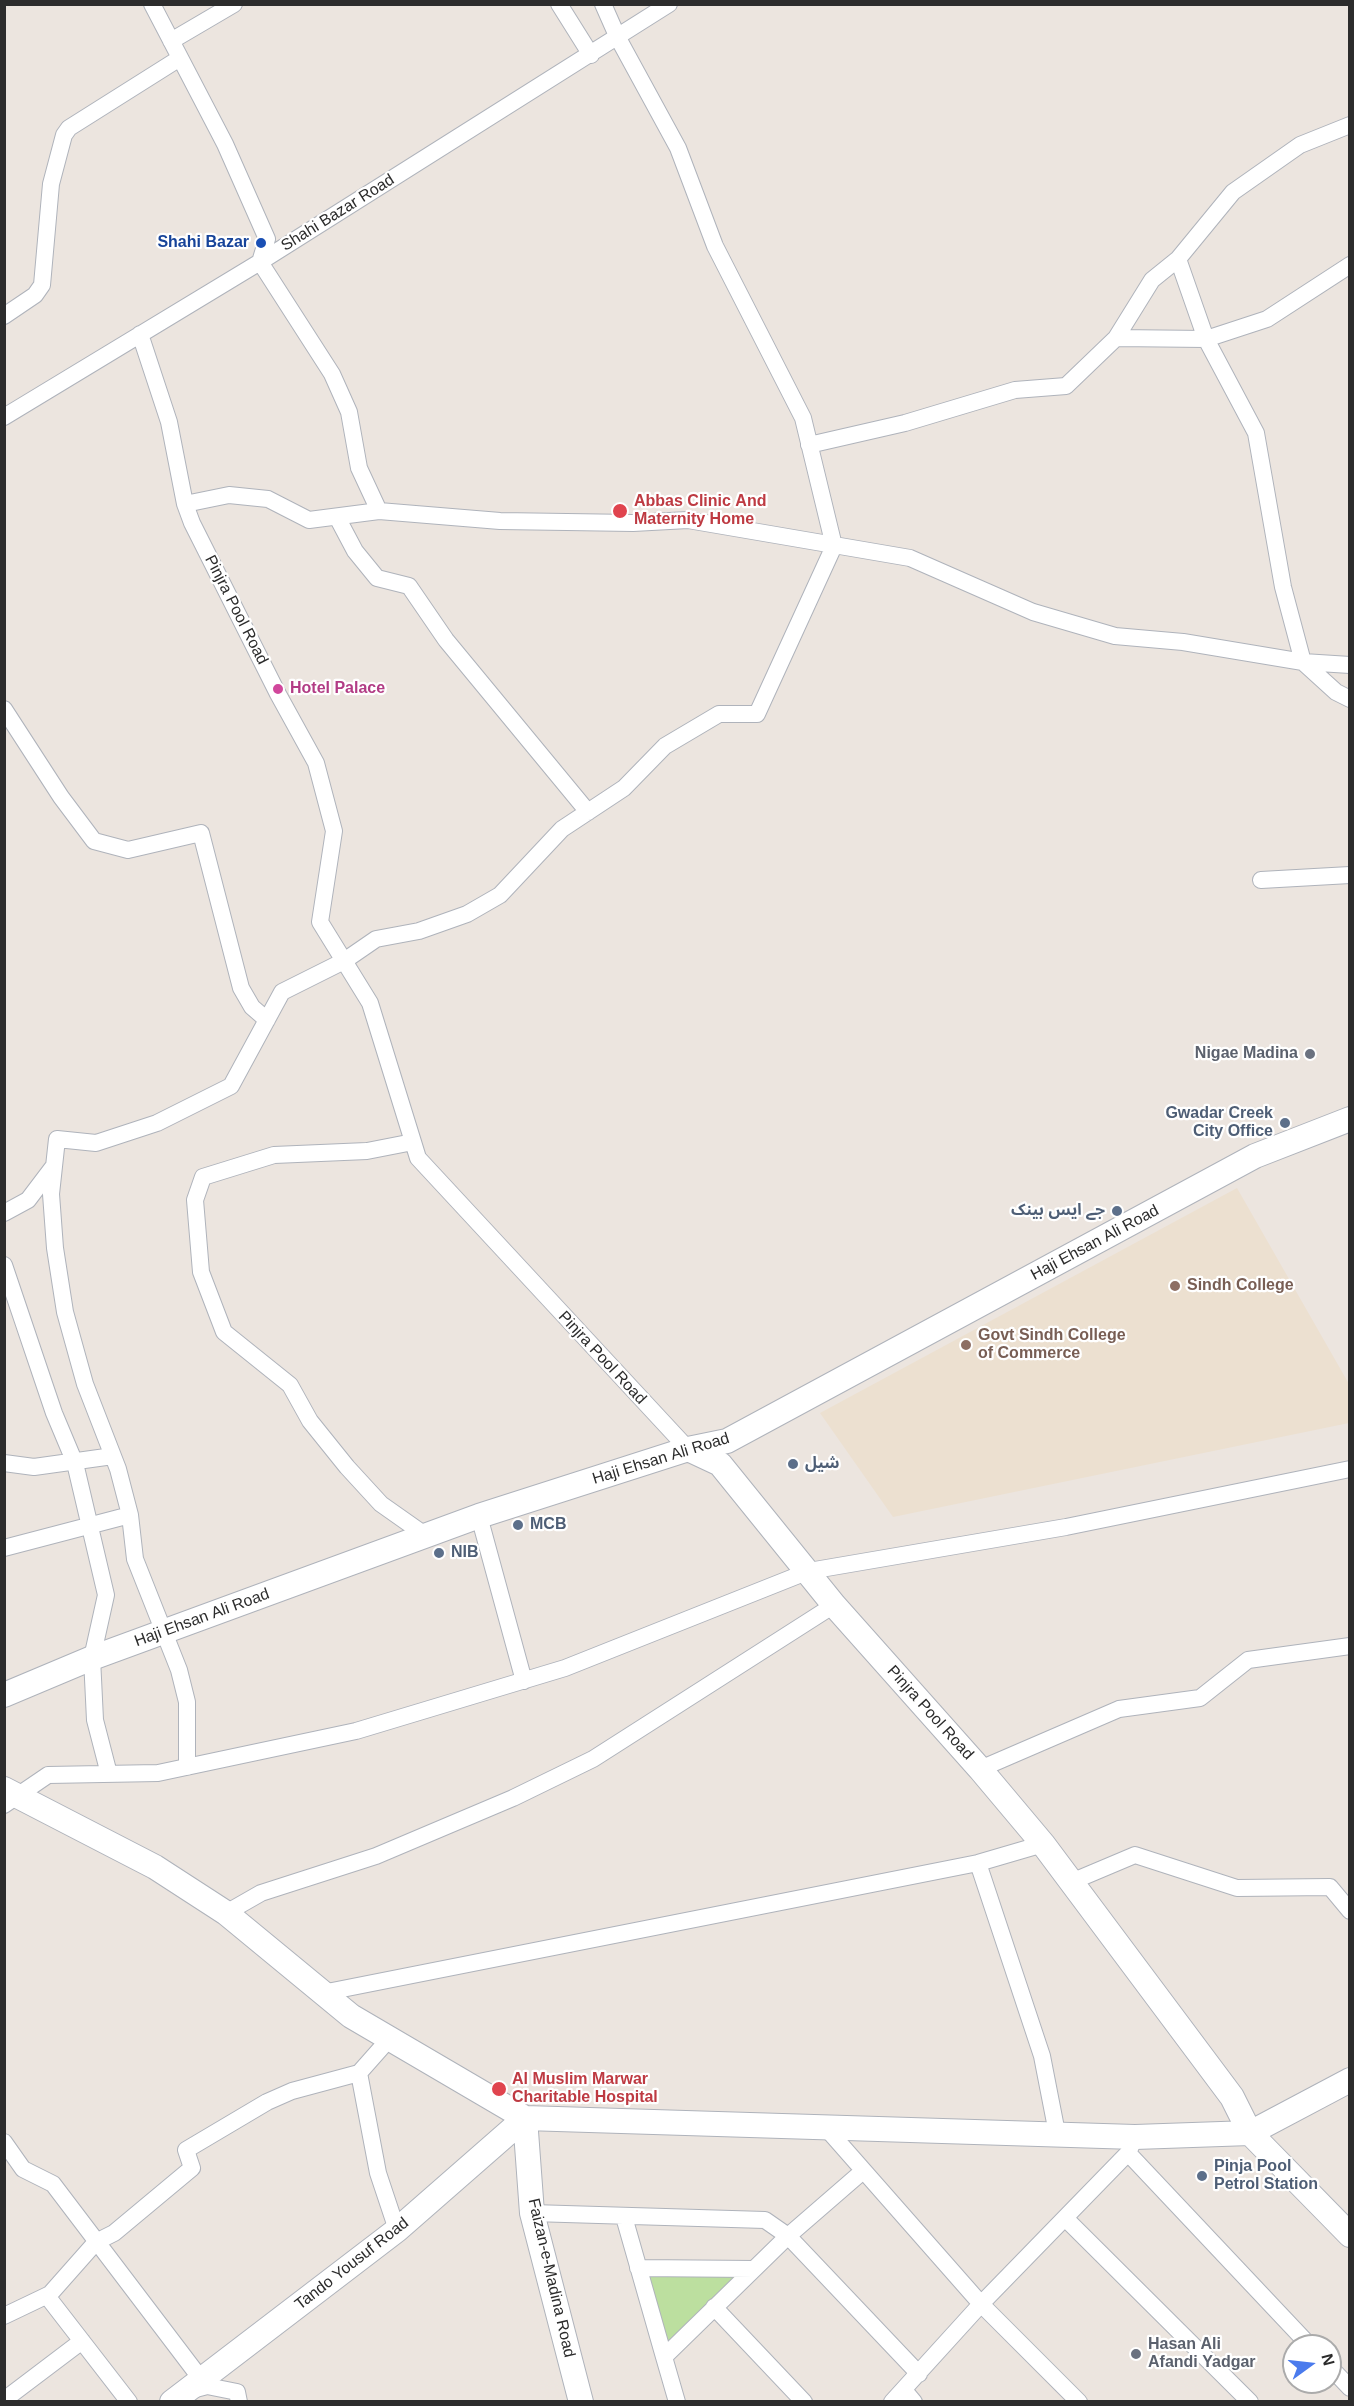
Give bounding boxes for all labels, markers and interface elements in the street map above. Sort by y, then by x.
street label: Shahi Bazar Road [278,170,398,256]
place label: Shahi Bazar [157,233,249,253]
marker: Shahi Bazar [254,236,268,250]
place label: Abbas Clinic And Maternity Home [634,492,766,530]
marker: Abbas Clinic And Maternity Home [611,502,629,520]
street label: Pinjra Pool Road [200,552,272,668]
place label: Hotel Palace [290,679,385,699]
marker: Hotel Palace [271,682,285,696]
place label: Nigae Madina [1195,1044,1298,1064]
marker: Nigae Madina [1303,1047,1317,1061]
place label: Gwadar Creek City Office [1165,1104,1273,1142]
marker: Gwadar Creek City Office [1278,1116,1292,1130]
place label: جے ایس بینک [1011,1201,1105,1221]
street label: Haji Ehsan Ali Road [1028,1201,1162,1285]
marker: جے ایس بینک [1110,1204,1124,1218]
place label: Sindh College [1187,1276,1294,1296]
marker: Sindh College [1168,1279,1182,1293]
street label: Pinjra Pool Road [554,1308,650,1408]
place label: Govt Sindh College of Commerce [978,1326,1126,1364]
marker: Govt Sindh College of Commerce [959,1338,973,1352]
street label: Haji Ehsan Ali Road [590,1429,732,1489]
place label: شیل [805,1454,839,1474]
marker: شیل [786,1457,800,1471]
place label: MCB [530,1515,566,1535]
marker: MCB [511,1518,525,1532]
place label: NIB [451,1543,479,1563]
marker: NIB [432,1546,446,1560]
street label: Haji Ehsan Ali Road [132,1585,272,1651]
street label: Pinjra Pool Road [883,1662,977,1764]
place label: Al Muslim Marwar Charitable Hospital [512,2070,658,2108]
marker: Al Muslim Marwar Charitable Hospital [490,2080,508,2098]
place label: Pinja Pool Petrol Station [1214,2157,1318,2195]
marker: Pinja Pool Petrol Station [1195,2169,1209,2183]
street label: Faizan-e-Madina Road [523,2197,579,2359]
street label: Tando Yousuf Road [291,2214,413,2314]
north arrow [1282,2334,1342,2394]
place label: Hasan Ali Afandi Yadgar [1148,2335,1256,2373]
marker: Hasan Ali Afandi Yadgar [1129,2347,1143,2361]
text: N [1318,2352,1338,2368]

